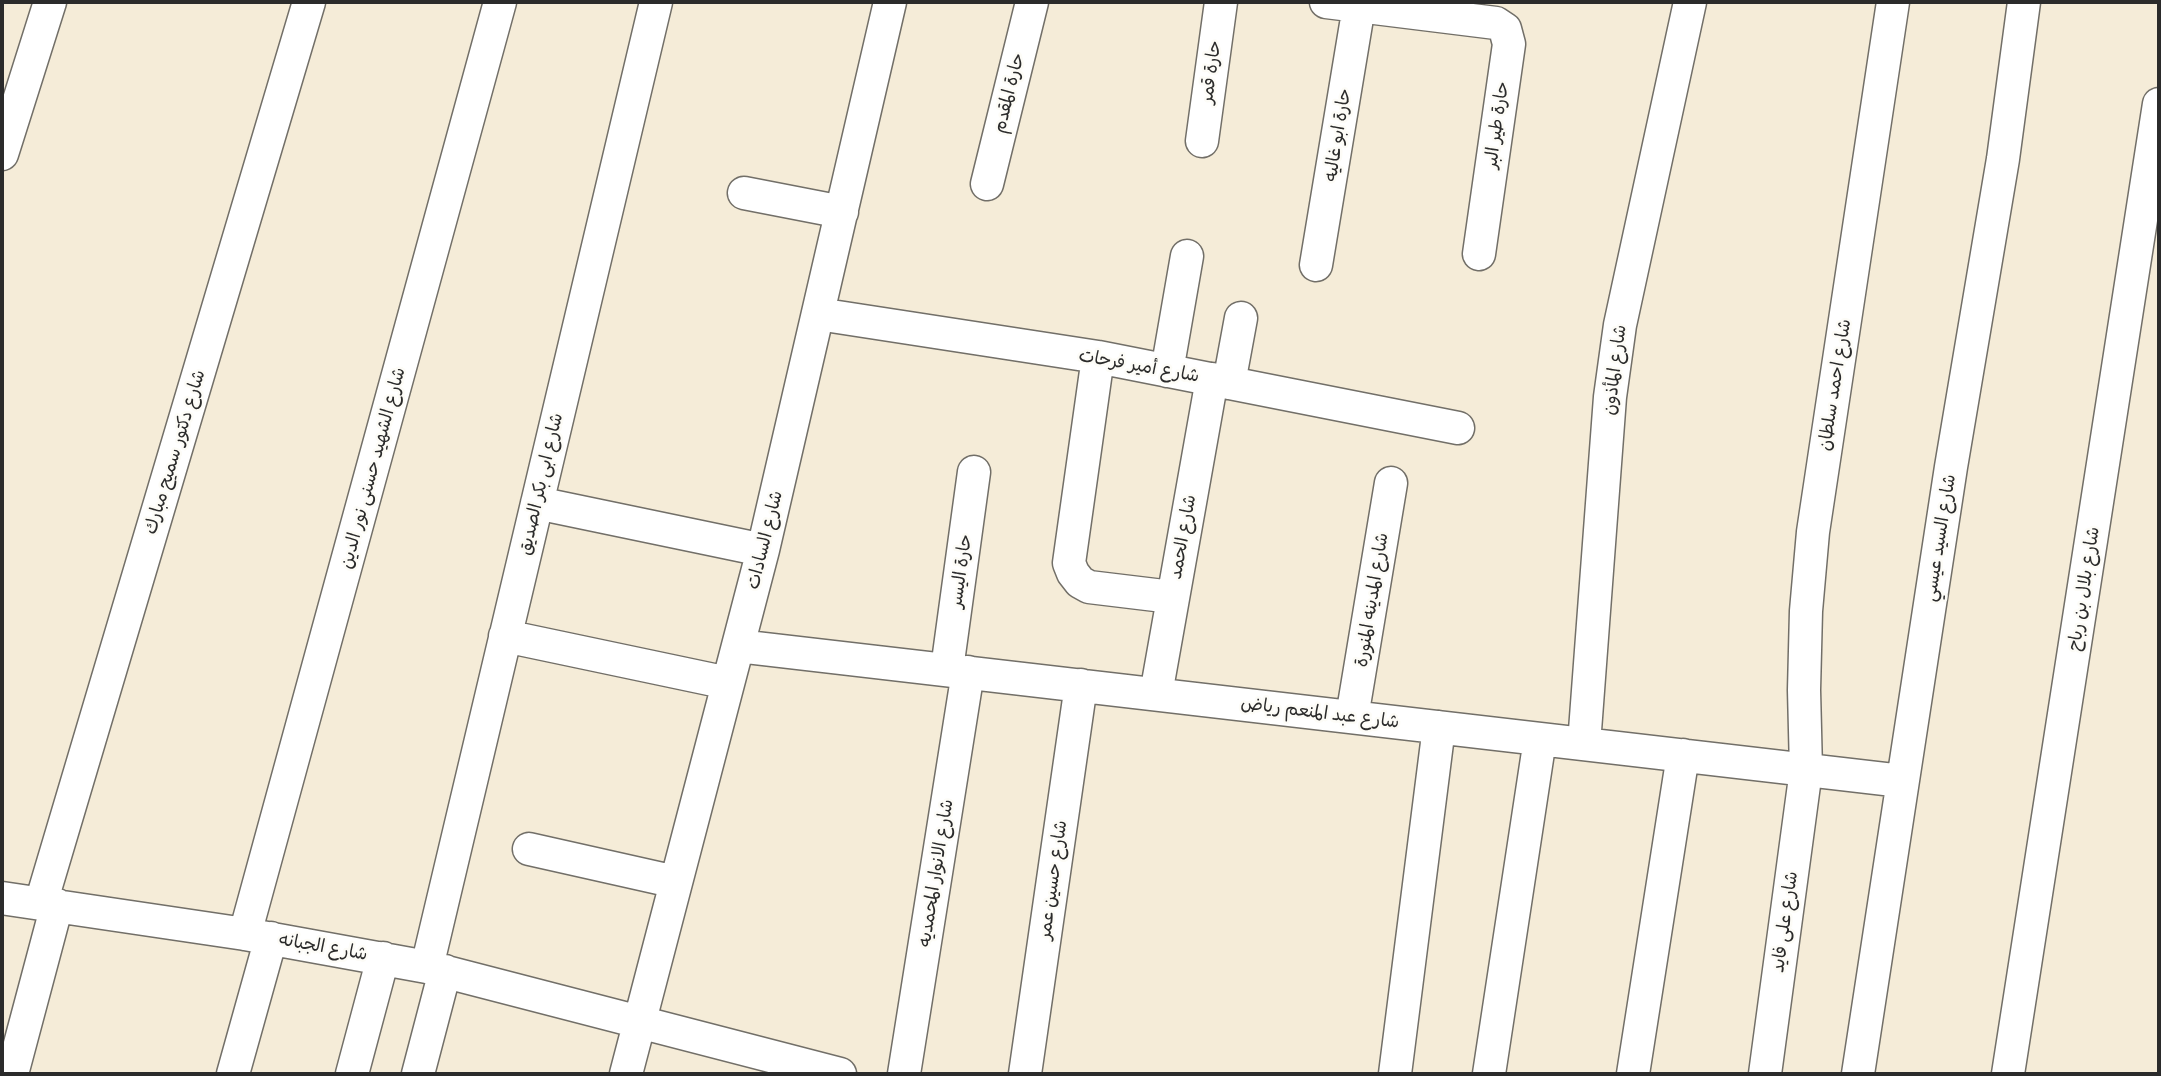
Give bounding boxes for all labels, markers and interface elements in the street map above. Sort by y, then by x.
street label: حارة قمر [1196,39,1226,105]
street label: حارة المقدم [989,51,1029,135]
street label: حارة طير البر [1480,80,1514,170]
street label: حارة ابو غاليه [1320,87,1356,183]
street label: شارع احمد سلطان [1814,318,1856,452]
street label: شارع المأذون [1599,324,1631,416]
street label: شارع أمير فرحات [1077,345,1201,387]
street label: شارع الشهيد حسنى نور الدين [336,365,410,571]
street label: شارع دكتور سميح مبارك [140,367,210,537]
street label: شارع ابى بكر الصديق [514,411,568,557]
street label: شارع السيد عيسي [1919,473,1961,603]
street label: شارع السادات [742,488,788,592]
street label: شارع الحمد [1165,493,1201,581]
street label: شارع بلال بن رباح [2064,525,2104,653]
street label: شارع المدينه المنورة [1351,531,1393,669]
street label: حارة اليسر [945,533,977,609]
street label: شارع عبد المنعم رياض [1240,693,1400,733]
street label: شارع الانوار المحمديه [914,798,958,948]
street label: شارع حسين عمر [1034,819,1072,941]
street label: شارع على فايد [1767,870,1803,974]
street label: شارع الجبانه [277,929,369,965]

